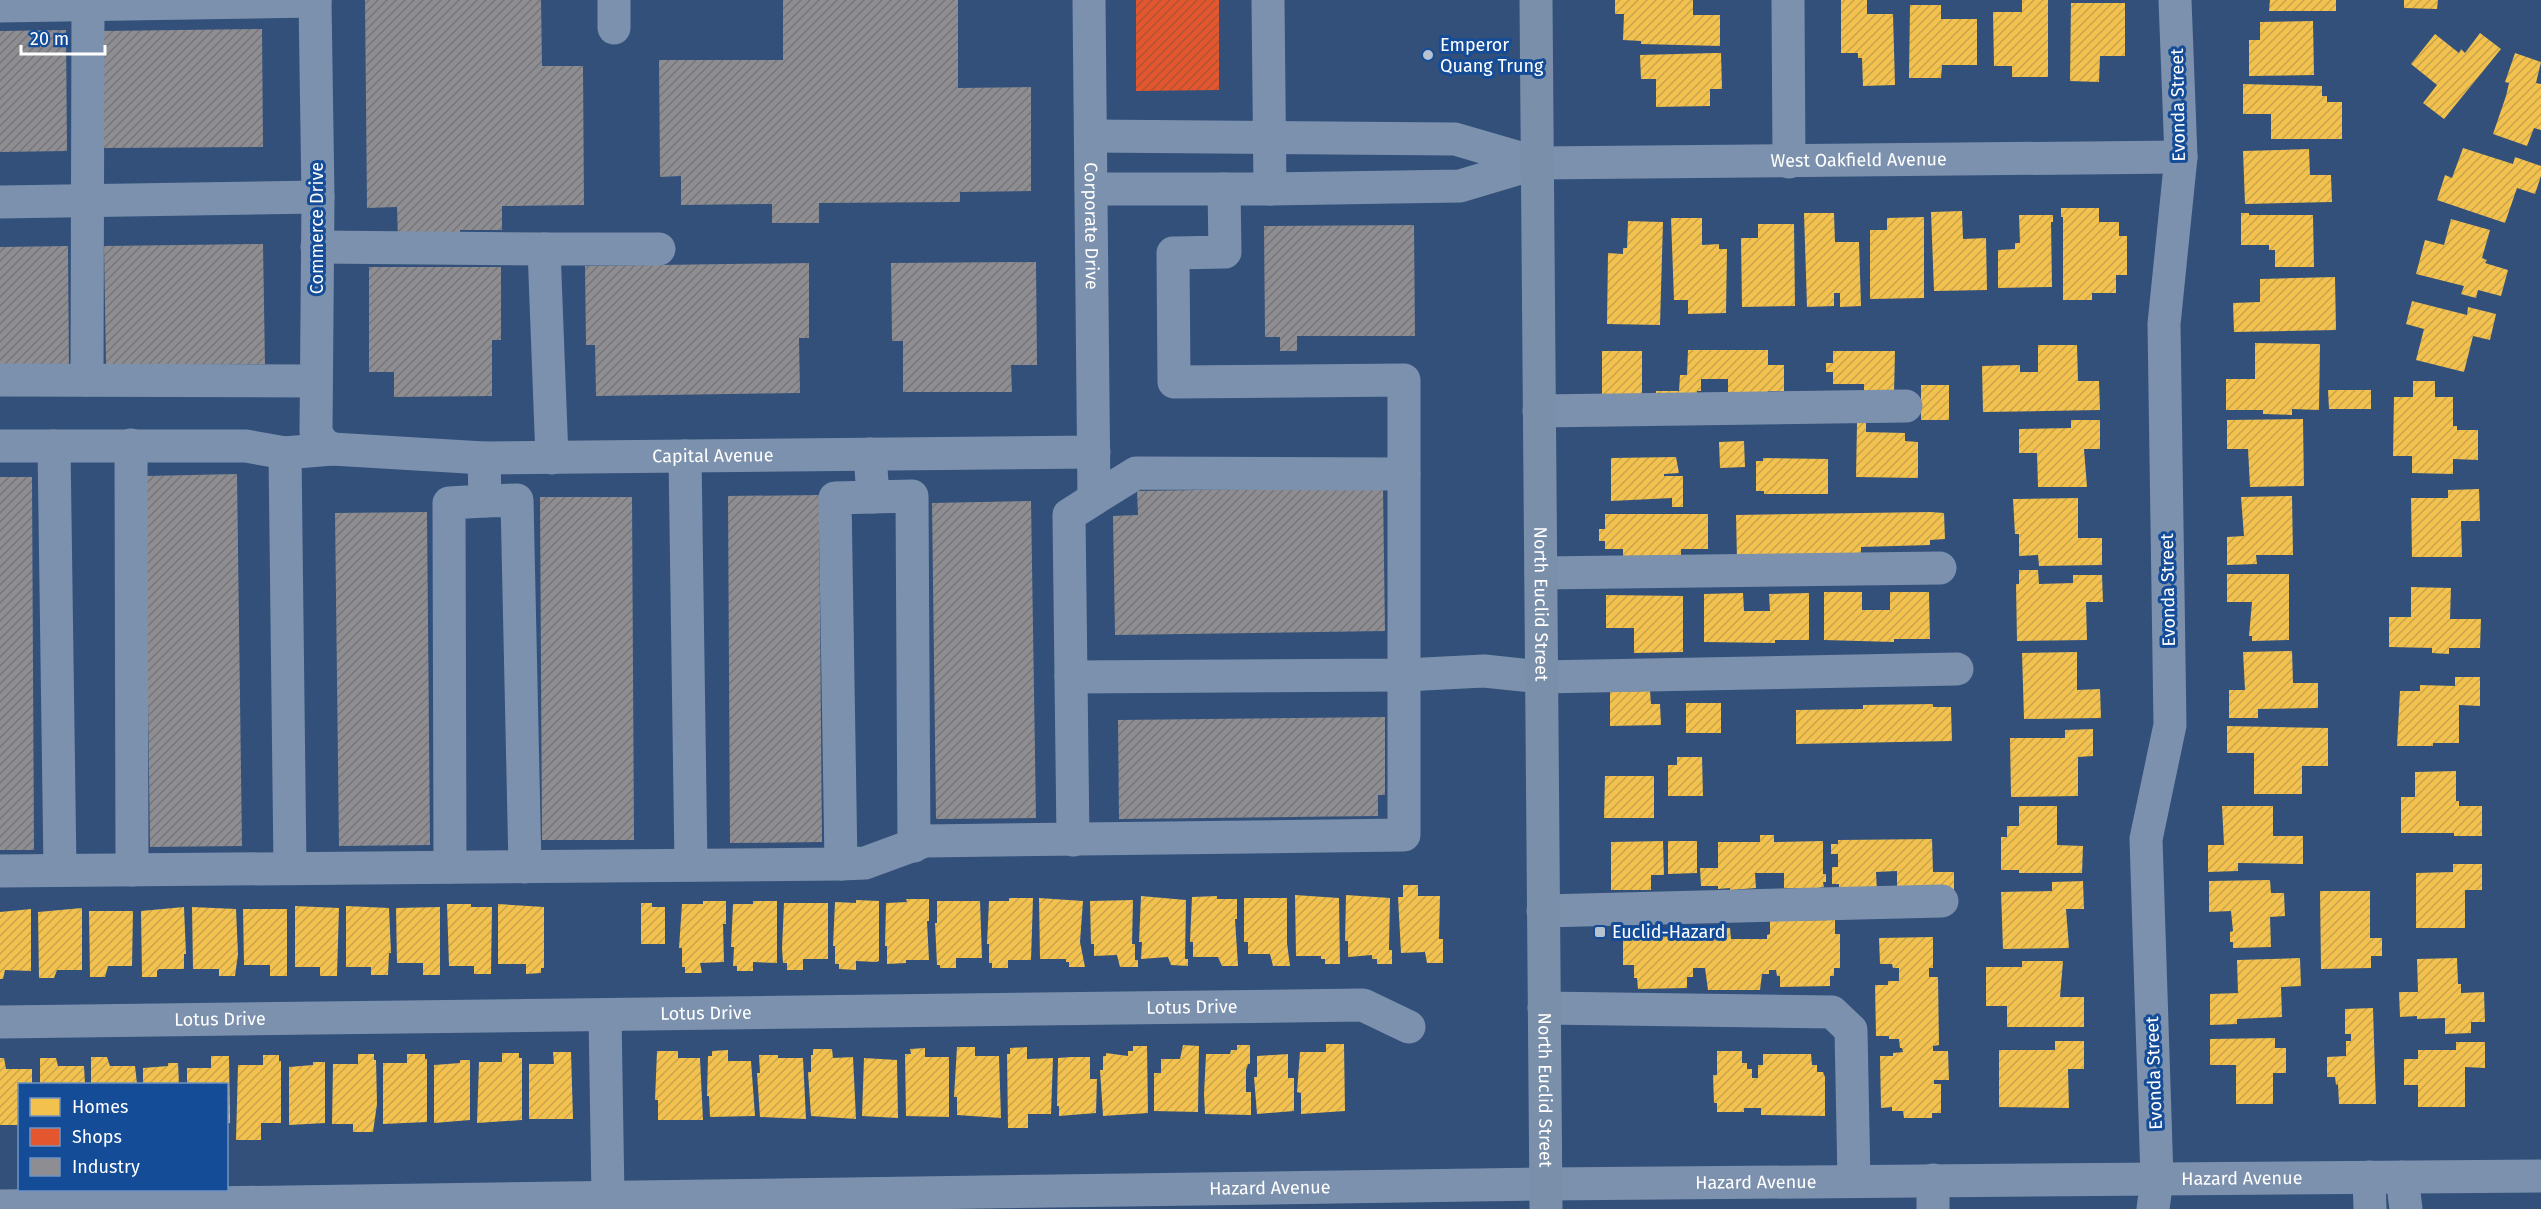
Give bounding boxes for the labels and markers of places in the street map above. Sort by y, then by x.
place label: Emperor Quang Trung [1440,34,1544,77]
marker: Emperor Quang Trung [1421,48,1435,62]
place label: Euclid-Hazard [1612,921,1725,943]
marker: Euclid-Hazard [1593,925,1607,939]

